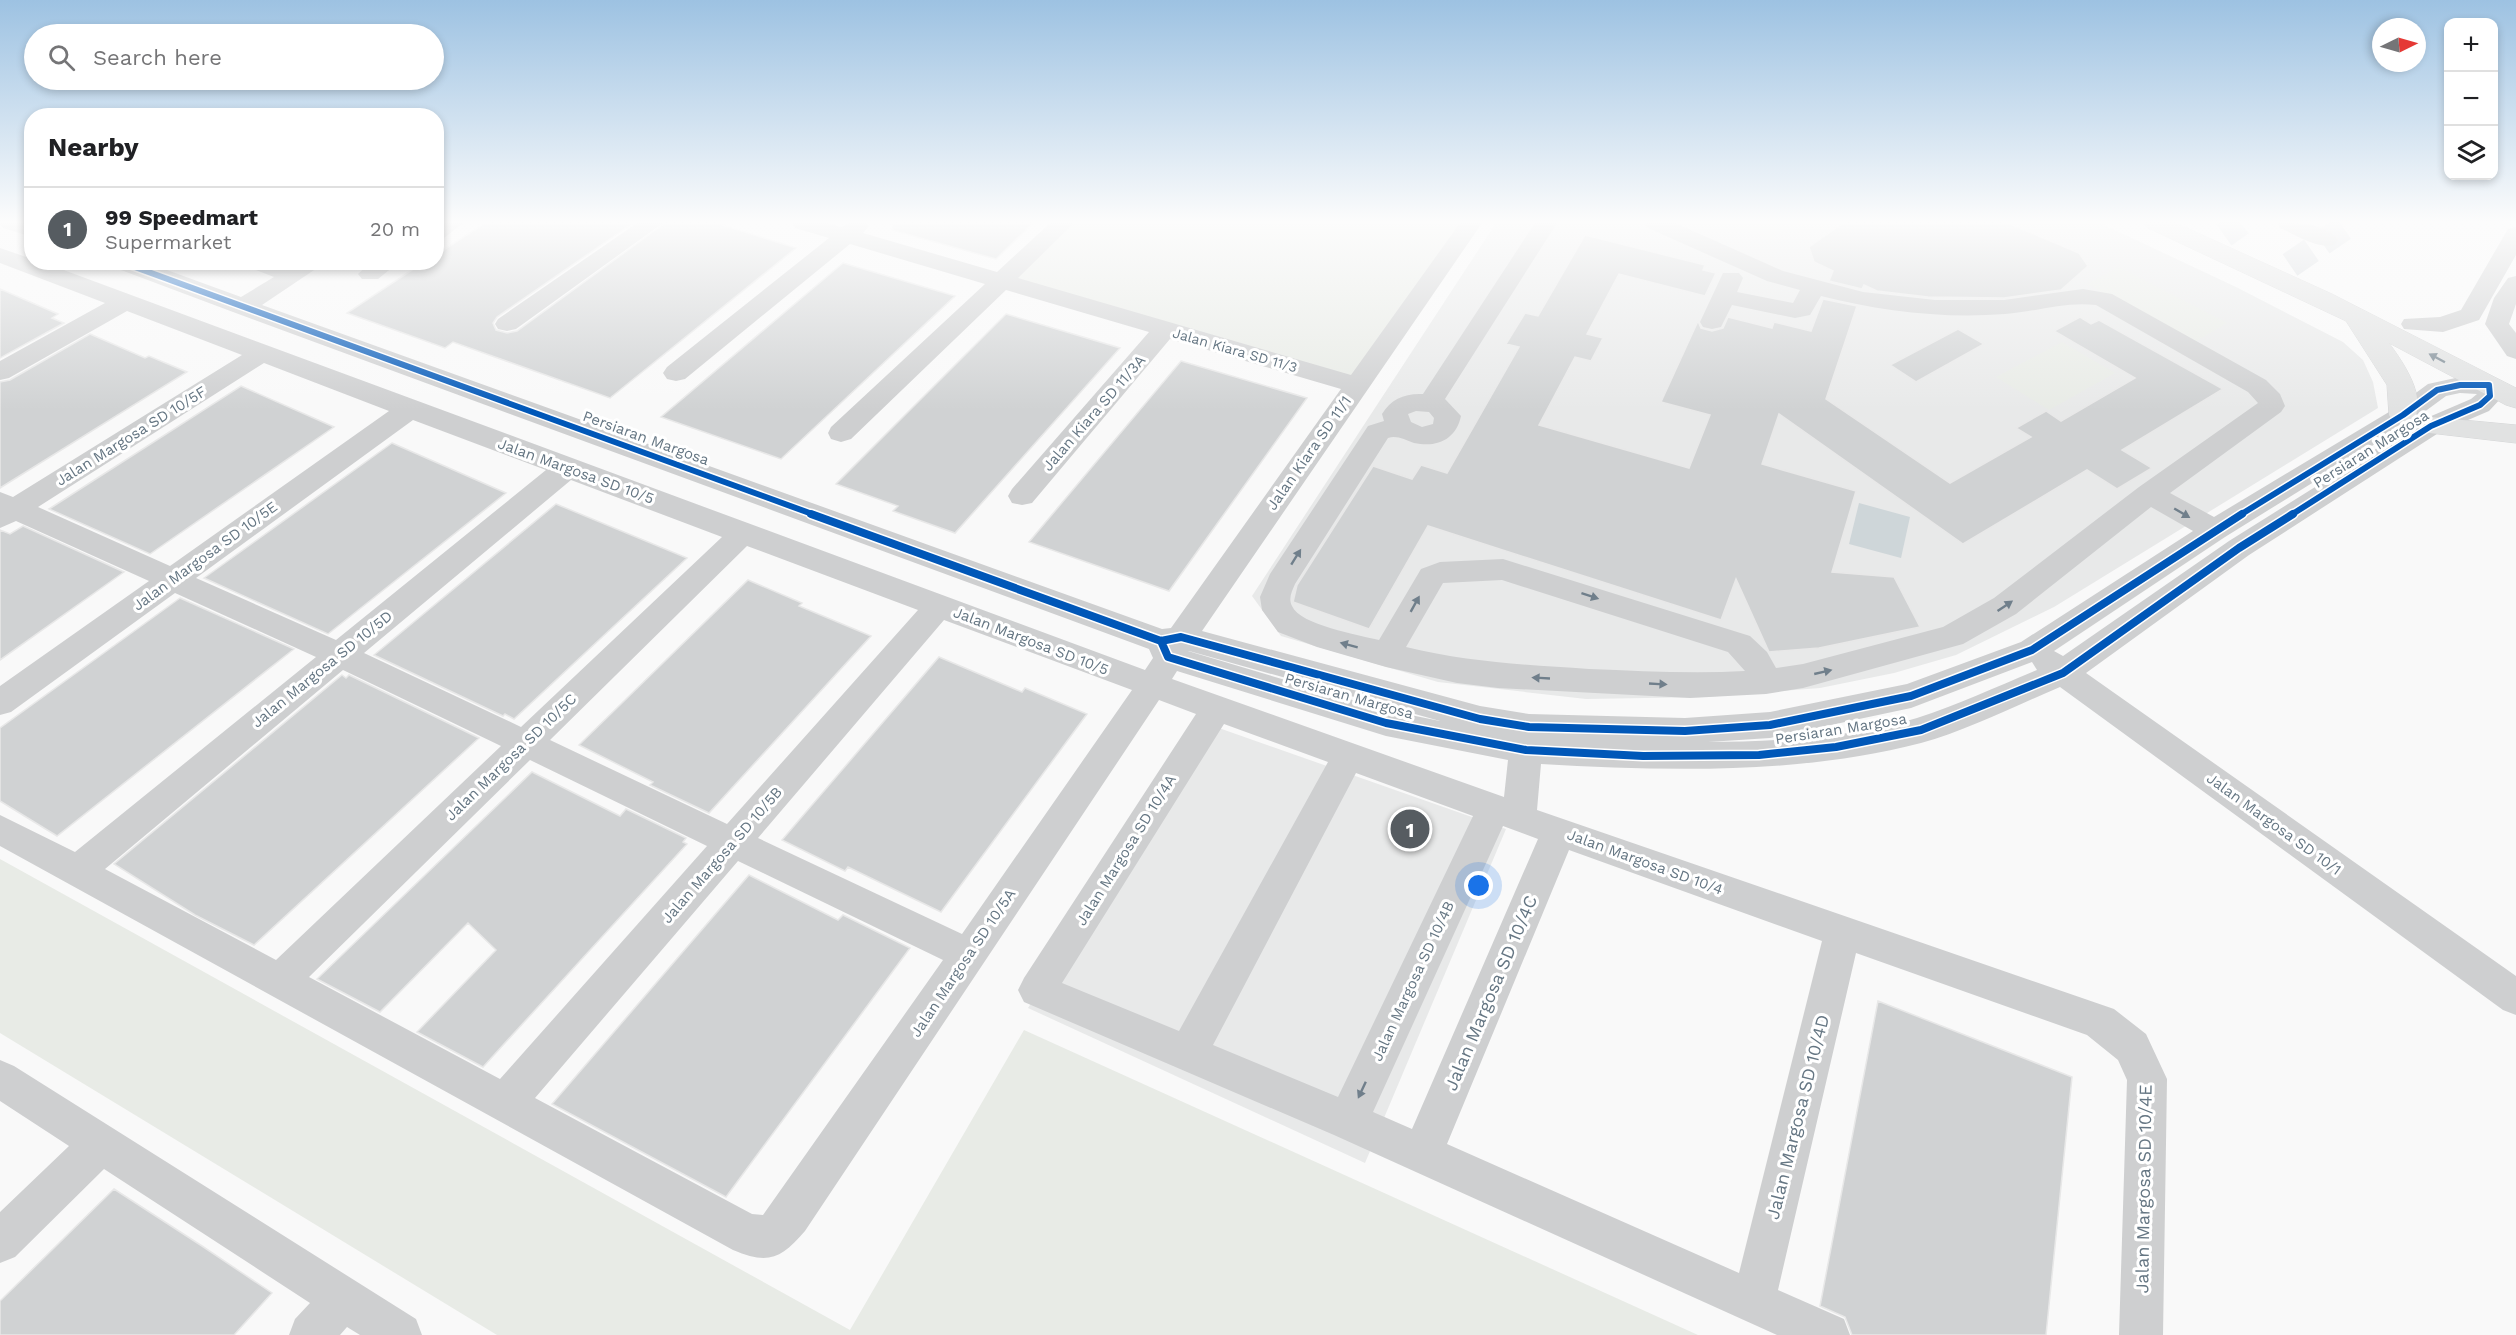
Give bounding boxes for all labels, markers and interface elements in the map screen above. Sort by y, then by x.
north arrow [2372,18,2426,72]
map controls [2444,18,2498,180]
button: + [2444,18,2498,72]
search box [24,24,444,90]
icon: search [45,41,78,74]
text: Search here [93,45,222,70]
button: − [2444,72,2498,126]
button: layers [2444,126,2498,180]
text: Nearby [48,132,139,162]
text: 99 Speedmart [105,205,258,230]
text: 1 [63,217,72,241]
text: 20 m [370,217,420,241]
text: Supermarket [105,230,231,254]
street label: Jalan Kiara SD 11/3 [1171,325,1299,375]
street label: Jalan Kiara SD 11/3A [1039,351,1149,475]
one-way arrow [2429,353,2446,363]
street label: Jalan Margosa SD 10/5F [52,382,210,490]
street label: Jalan Kiara SD 11/1 [1263,393,1355,513]
street label: Persiaran Margosa [2310,406,2433,492]
street label: Persiaran Margosa [580,407,712,469]
street label: Jalan Margosa SD 10/5 [495,434,657,508]
street label: Jalan Margosa SD 10/5E [129,497,281,615]
one-way arrow [2174,508,2191,518]
one-way arrow [1290,549,1301,565]
one-way arrow [1581,592,1599,602]
one-way arrow [1410,595,1420,612]
one-way arrow [1997,600,2013,611]
street label: Jalan Margosa SD 10/5 [951,603,1111,679]
street label: Jalan Margosa SD 10/5D [248,607,396,731]
one-way arrow [1340,639,1358,649]
one-way arrow [1814,666,1832,676]
street label: Persiaran Margosa [1283,669,1416,723]
one-way arrow [1531,674,1550,683]
one-way arrow [1648,679,1667,688]
street label: Jalan Margosa SD 10/5C [442,690,580,824]
street label: Persiaran Margosa [1774,710,1909,748]
street label: Jalan Margosa SD 10/1 [2203,769,2345,879]
street label: Jalan Margosa SD 10/4A [1072,771,1180,929]
street label: Jalan Margosa SD 10/5B [658,783,786,927]
pin: 1 [1390,806,1430,852]
street label: Jalan Margosa SD 10/4 [1565,825,1725,899]
your location [1464,871,1493,900]
street label: Jalan Margosa SD 10/5A [907,885,1019,1040]
street label: Jalan Margosa SD 10/4C [1440,892,1541,1094]
street label: Jalan Margosa SD 10/4B [1368,898,1458,1064]
street label: Jalan Margosa SD 10/4D [1762,1012,1833,1222]
one-way arrow [1358,1081,1367,1098]
street label: Jalan Margosa SD 10/4E [2131,1084,2156,1294]

